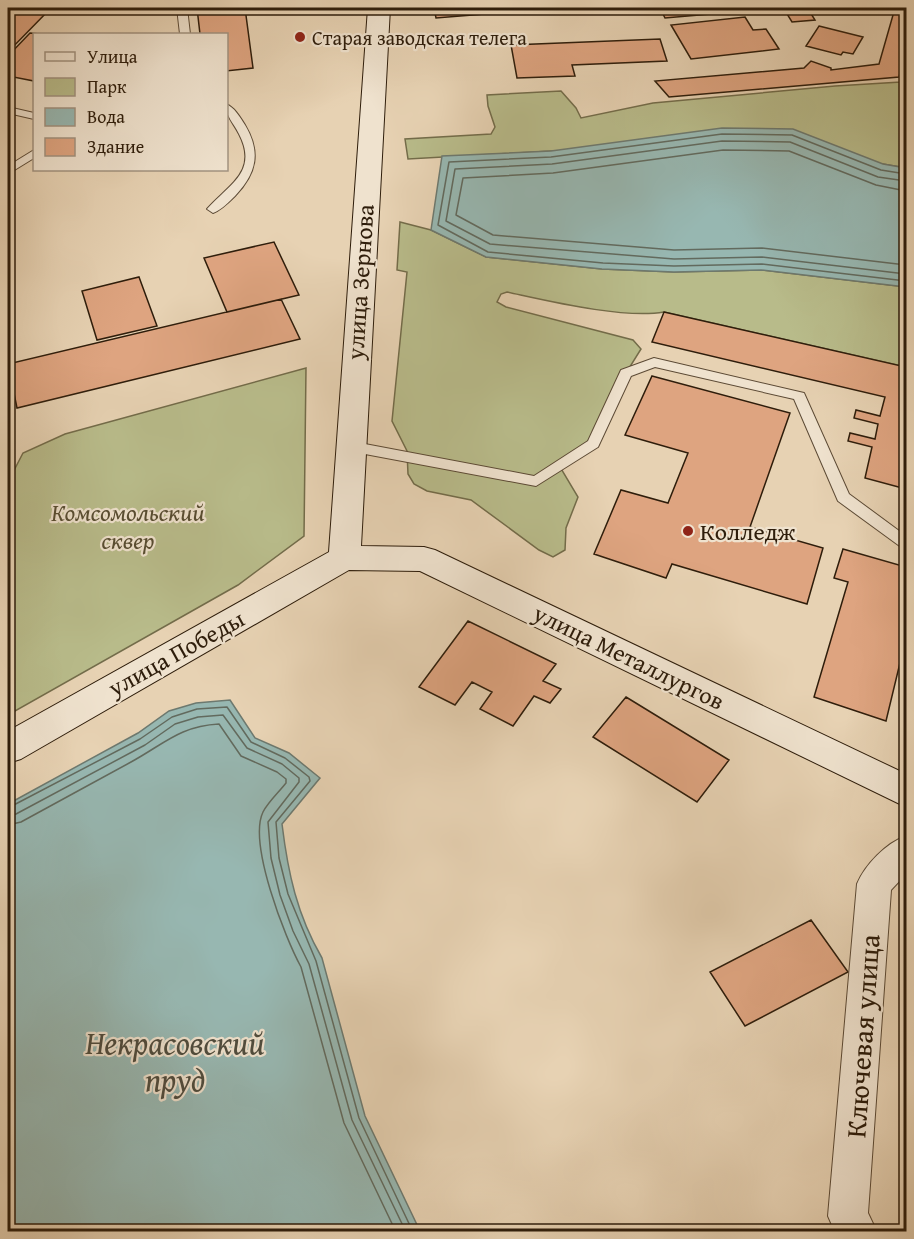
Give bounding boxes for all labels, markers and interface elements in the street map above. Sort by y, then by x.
place label: Старая заводская телега [312,23,527,52]
marker: Старая заводская телега [293,30,307,44]
legend [33,33,228,171]
text: Улица [87,43,138,70]
text: Парк [87,73,127,100]
text: Вода [87,103,125,130]
text: Здание [87,133,144,160]
street label: улица Зернова [337,202,383,362]
park label: Комсомольский сквер [51,495,205,558]
place label: Колледж [700,514,796,549]
marker: Колледж [681,524,695,538]
street label: улица Металлургов [527,595,731,719]
street label: улица Победы [101,601,251,705]
street label: Ключевая улица [834,932,890,1139]
water label: Некрасовский пруд [85,1019,265,1103]

